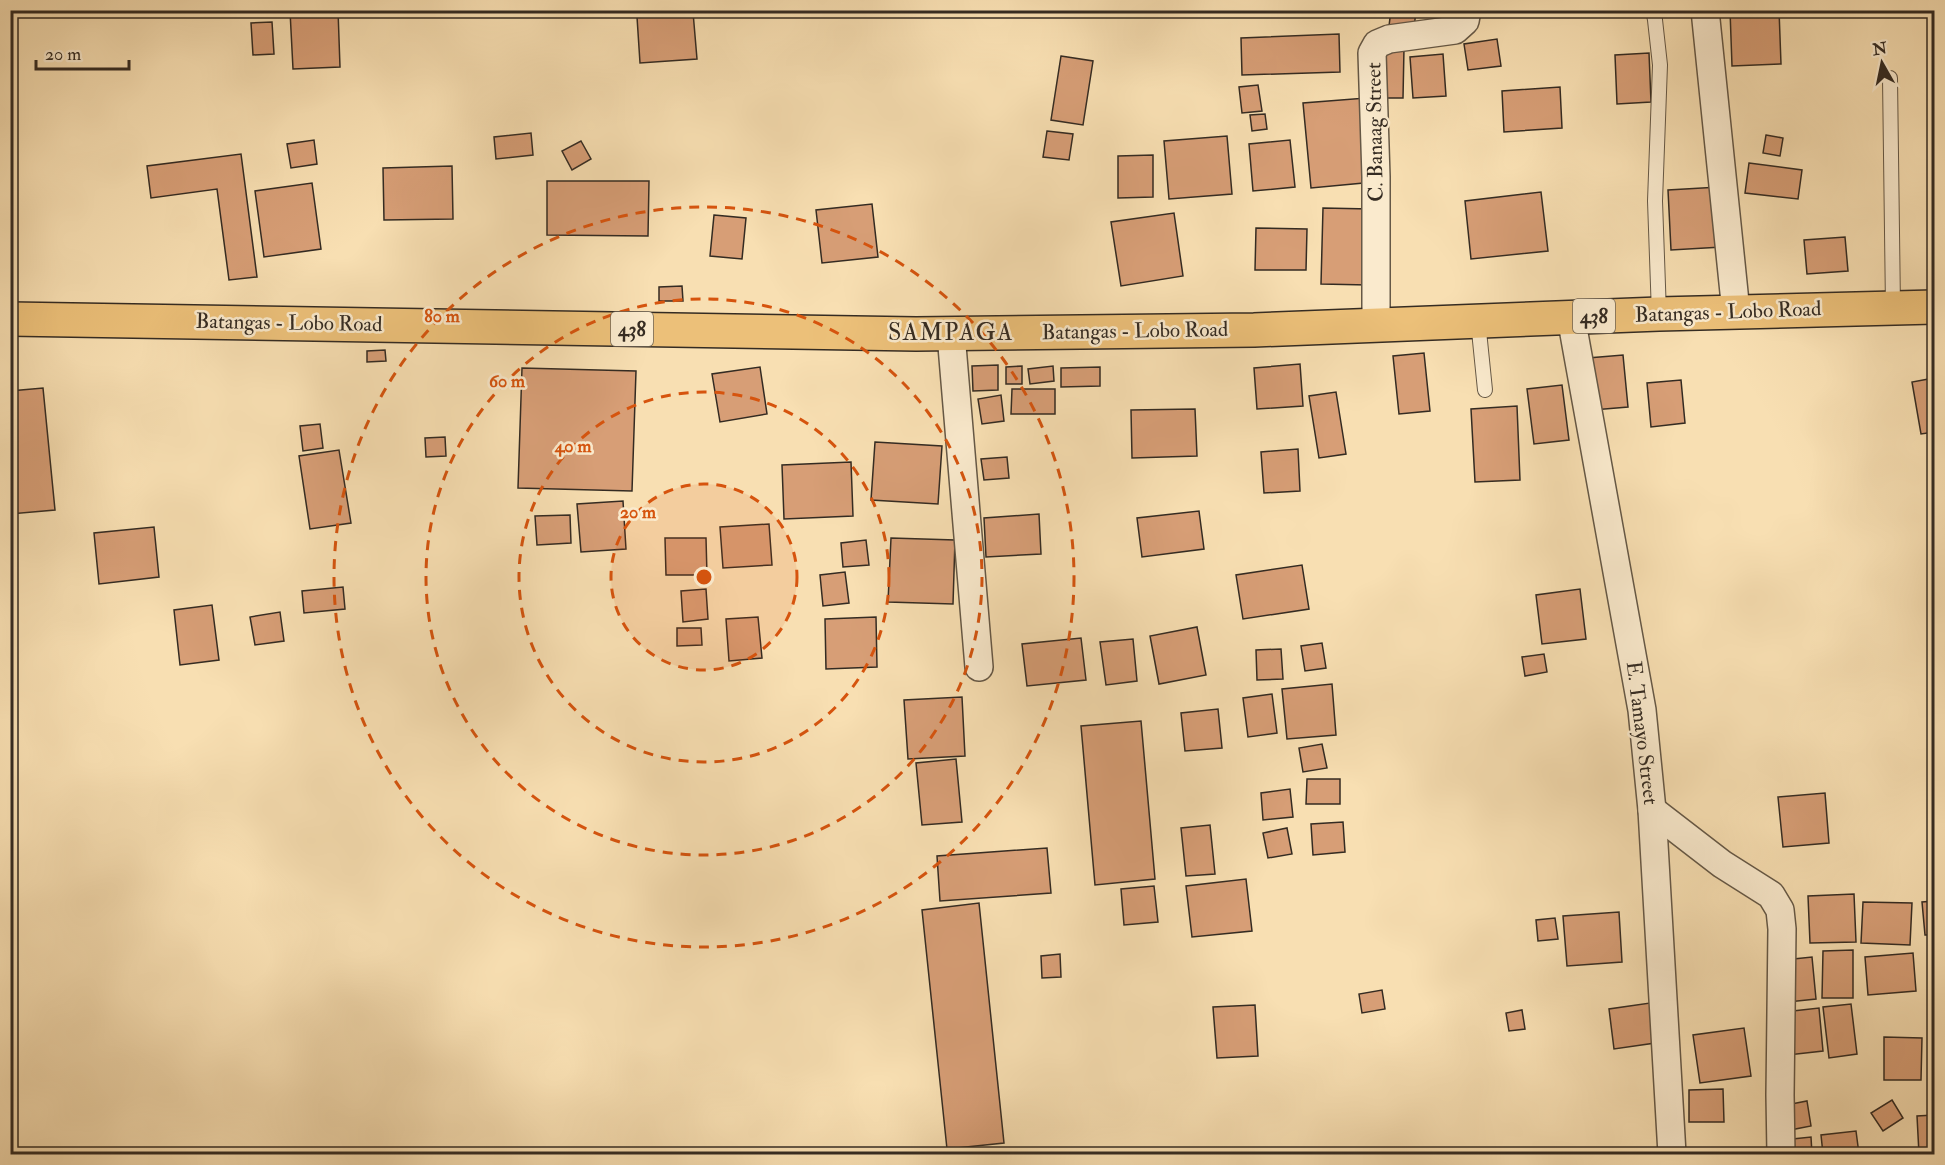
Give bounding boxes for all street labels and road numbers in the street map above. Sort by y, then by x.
street label: C. Banaag Street [1360,62,1390,202]
street label: Batangas - Lobo Road [1634,295,1822,329]
road number: 438 [1573,299,1615,333]
street label: Batangas - Lobo Road [195,308,383,338]
road number: 438 [611,312,653,346]
street label: Batangas - Lobo Road [1041,316,1229,346]
street label: E. Tamayo Street [1620,660,1664,807]

